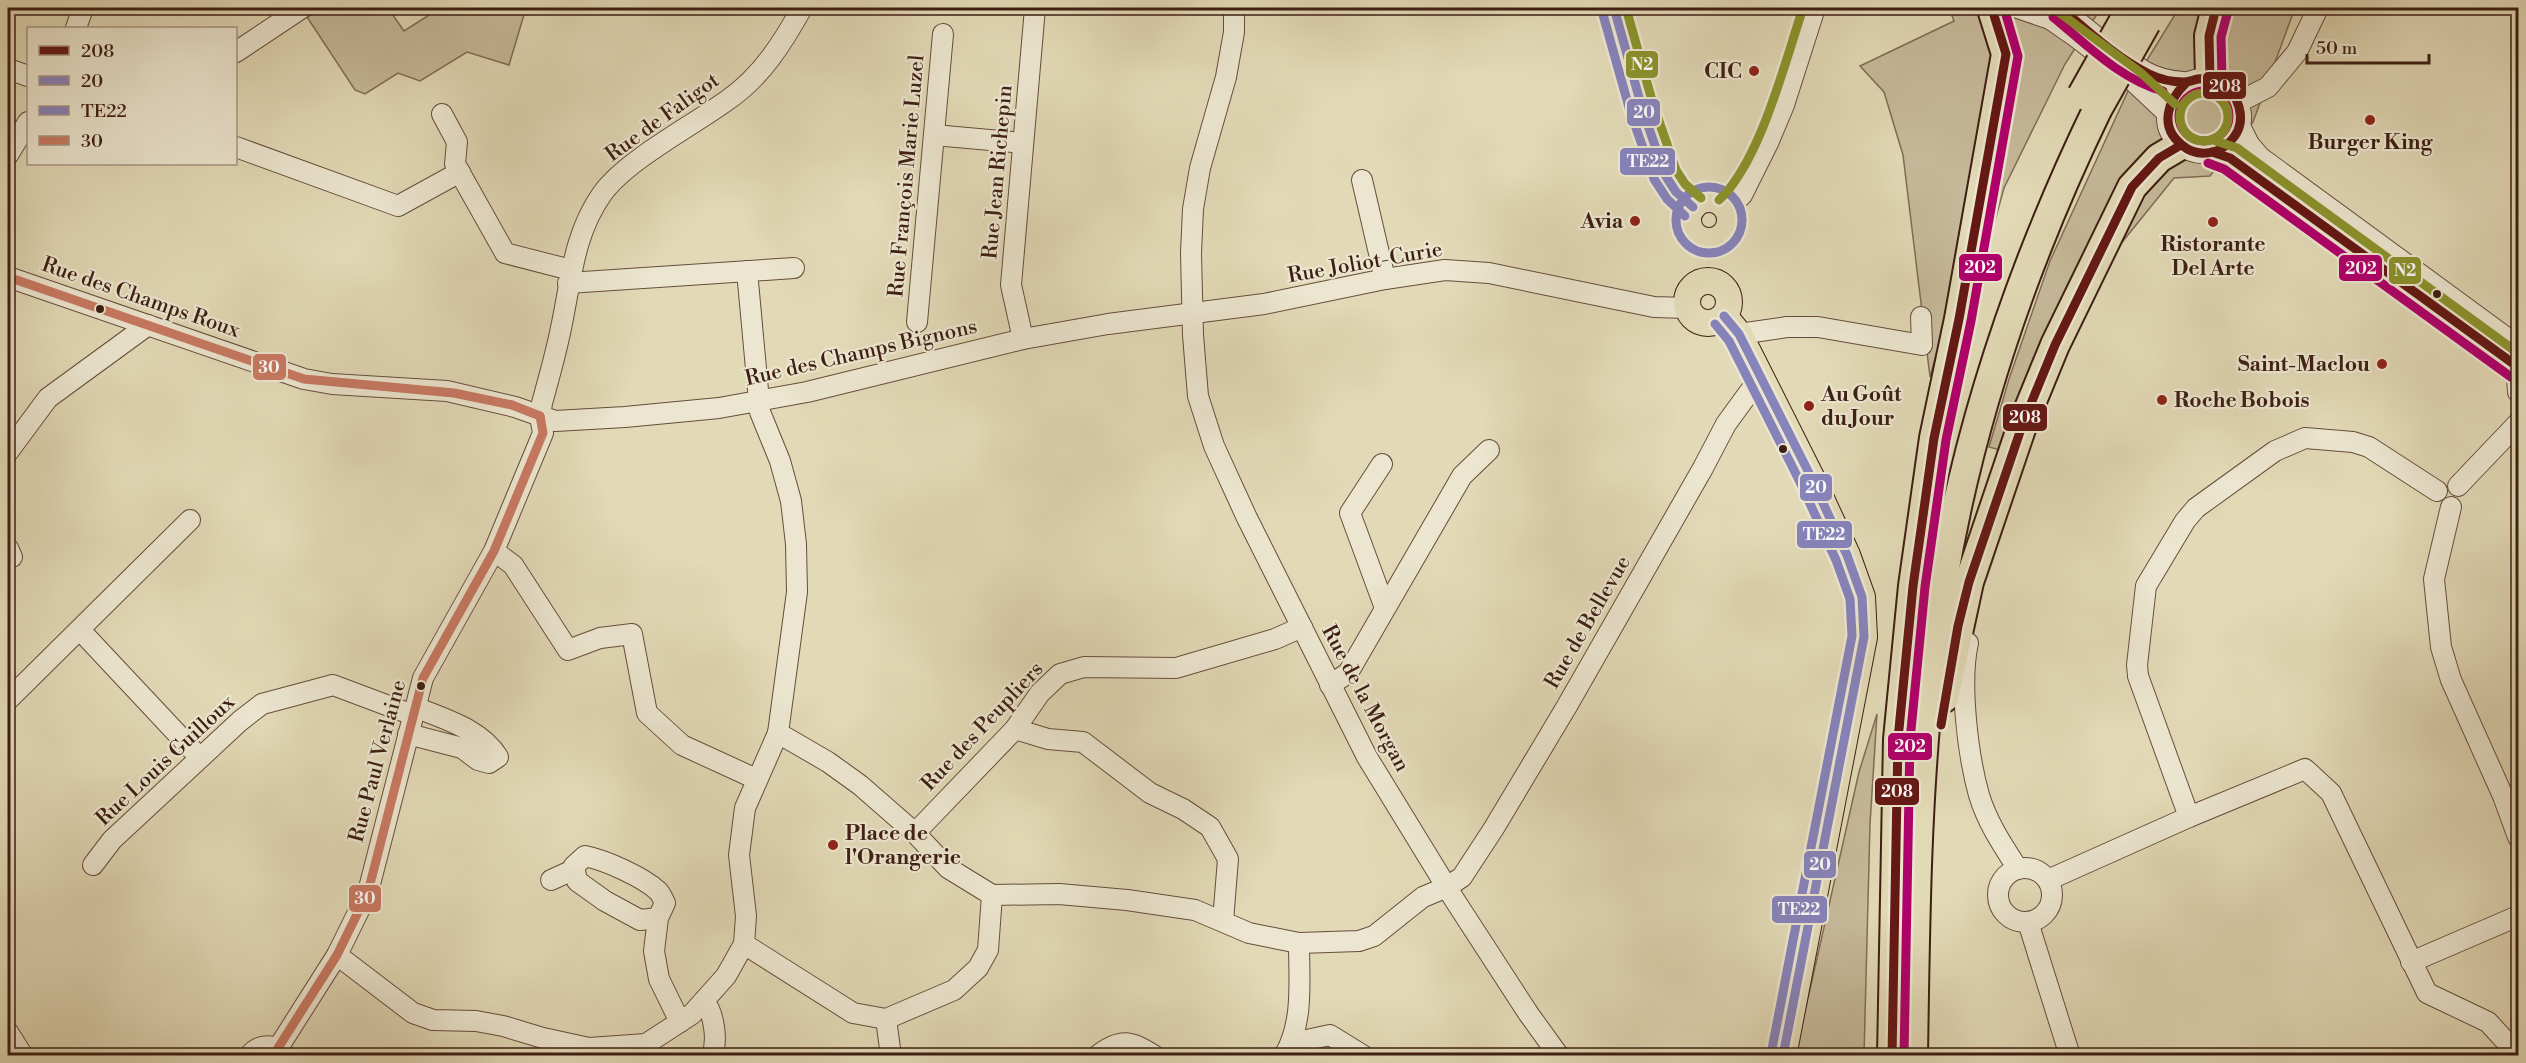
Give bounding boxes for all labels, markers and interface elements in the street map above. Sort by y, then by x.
legend [27,27,237,165]
scale bar [2307,27,2428,65]
text: 50 m [2316,37,2358,60]
text: 208 [81,40,114,63]
line badge: N2 [1625,50,1659,79]
street label: Rue François Marie Luzel [883,54,931,298]
text: N2 [1631,55,1653,75]
place label: CIC [1704,59,1742,85]
marker: CIC [1747,64,1761,78]
street label: Rue de Faligot [601,67,725,168]
text: 20 [81,70,103,93]
line badge: 208 [2202,71,2247,100]
text: 208 [2209,77,2241,97]
street label: Rue Jean Richepin [977,83,1019,260]
line badge: 20 [1626,98,1661,127]
text: TE22 [81,100,127,123]
text: 20 [1633,103,1655,123]
marker: Burger King [2363,113,2377,127]
text: 30 [81,130,103,153]
place label: Burger King [2308,130,2433,156]
line badge: TE22 [1619,147,1676,176]
text: TE22 [1627,152,1669,172]
place label: Avia [1579,209,1624,235]
marker: Avia [1628,214,1642,228]
marker: Ristorante Del Arte [2206,215,2220,229]
place label: Ristorante Del Arte [2161,232,2265,282]
street label: Rue Joliot-Curie [1286,237,1445,289]
street label: Rue des Champs Roux [38,252,243,344]
line badge: 202 [1958,253,2003,282]
line badge: 202 [2338,254,2383,282]
line badge: N2 [2388,256,2422,285]
text: 202 [1964,258,1996,278]
text: 202 [2345,259,2377,279]
text: N2 [2394,261,2416,281]
unlabelled marker [2431,288,2443,300]
unlabelled marker [94,303,106,315]
street label: Rue des Champs Bignons [743,314,980,392]
place label: Saint-Maclou [2238,352,2370,378]
line badge: 30 [252,353,287,381]
marker: Saint-Maclou [2375,357,2389,371]
text: 30 [258,358,280,378]
place label: Au Goût du Jour [1820,382,1902,432]
place label: Roche Bobois [2174,388,2310,414]
marker: Roche Bobois [2155,393,2169,407]
marker: Au Goût du Jour [1802,399,1816,413]
line badge: 208 [2002,403,2048,432]
text: 208 [2009,408,2041,428]
unlabelled marker [1777,443,1789,455]
line badge: 20 [1799,473,1833,502]
text: 20 [1805,478,1827,498]
line badge: TE22 [1796,520,1853,549]
text: TE22 [1803,525,1845,545]
street label: Rue de Bellevue [1539,551,1637,694]
street label: Rue de la Morgan [1315,621,1415,777]
street label: Rue des Peupliers [916,657,1049,797]
street label: Rue Paul Verlaine [344,677,412,845]
unlabelled marker [415,680,427,692]
street label: Rue Louis Guilloux [91,689,241,832]
line badge: 202 [1887,732,1933,761]
text: 202 [1894,737,1926,757]
line badge: 208 [1874,777,1920,806]
text: 208 [1881,782,1913,802]
place label: Place de l'Orangerie [845,821,961,871]
marker: Place de l'Orangerie [826,838,840,852]
line badge: 20 [1803,850,1837,879]
text: 20 [1809,855,1831,875]
line badge: 30 [348,884,382,913]
text: 30 [354,889,376,909]
line badge: TE22 [1771,895,1828,924]
text: TE22 [1778,900,1820,920]

